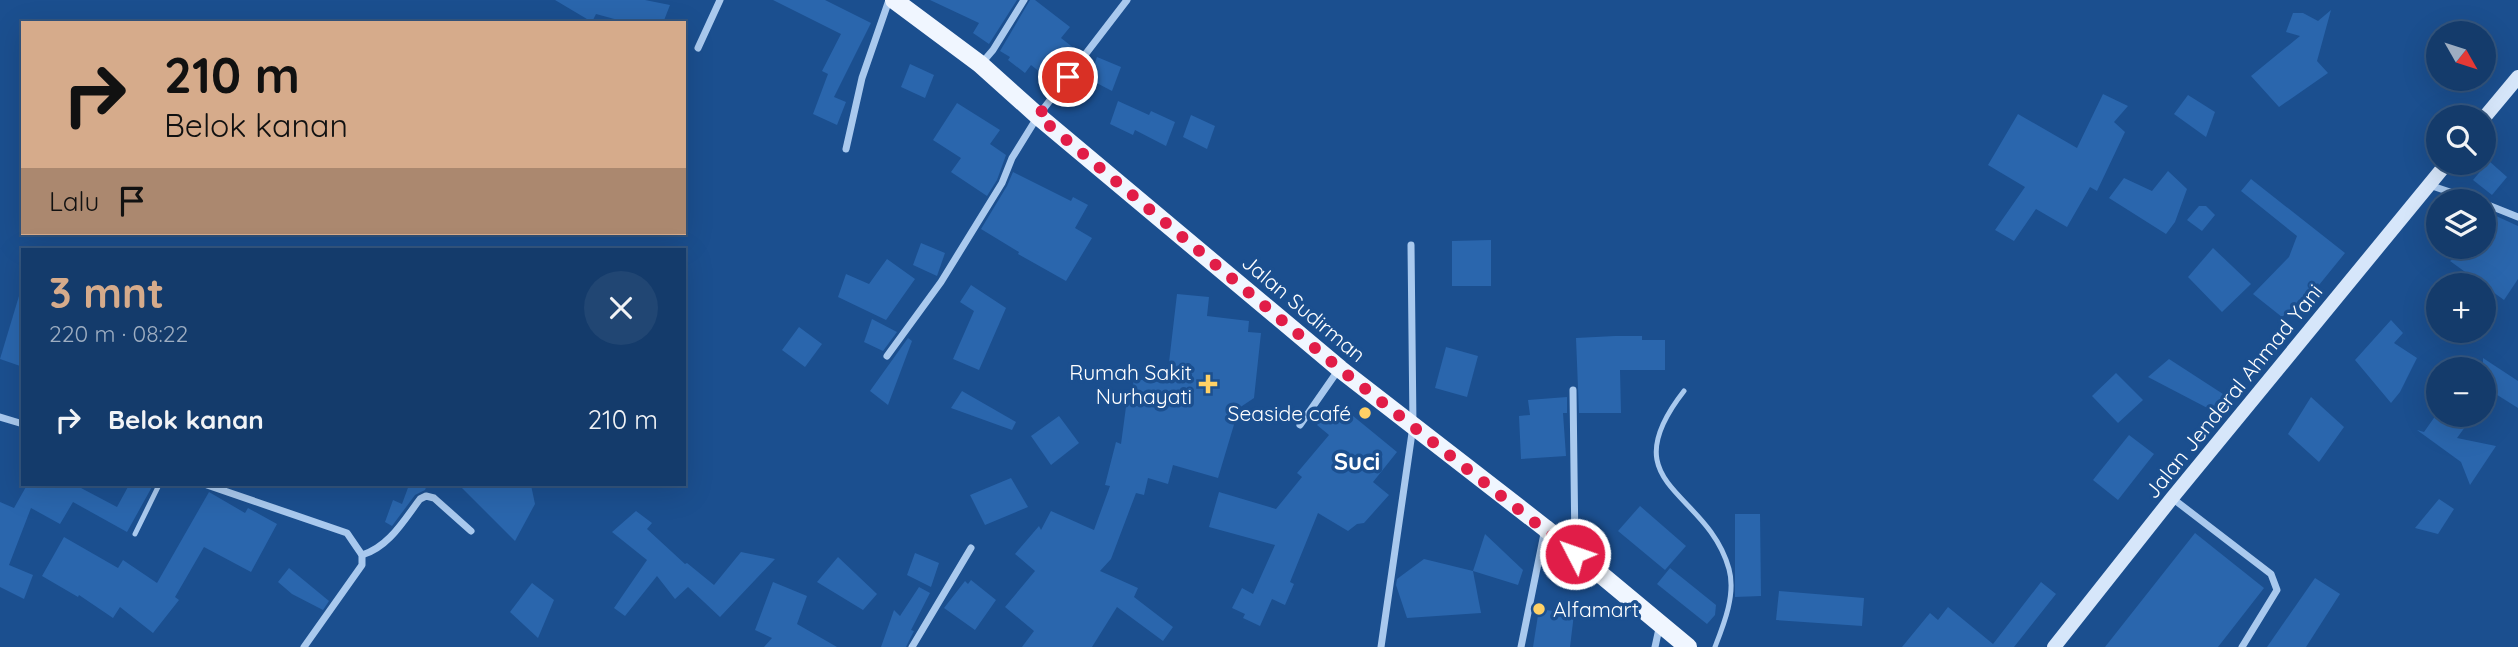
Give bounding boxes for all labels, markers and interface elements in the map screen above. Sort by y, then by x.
north arrow [2426,21,2496,91]
map controls [2426,21,2496,427]
text: 210 m [164,44,300,105]
pin [1038,47,1098,107]
icon: right [49,49,140,140]
icon: arrive [1049,58,1087,96]
text: Belok kanan [164,105,348,145]
button: search [2426,105,2496,175]
icon: arrive [113,182,151,220]
text: Lalu [49,185,99,218]
button: layers [2426,189,2496,259]
street label: Jalan Sudirman [1237,249,1371,367]
text: 3 mnt [49,266,164,319]
button: close [584,271,658,345]
button: + [2426,273,2496,343]
street label: Jalan Jenderal Ahmad Yani [2139,279,2327,503]
text: 220 m · 08:22 [49,319,188,348]
button: − [2426,357,2496,427]
place label: Rumah Sakit Nurhayati [1069,359,1192,409]
marker: Rumah Sakit Nurhayati [1198,374,1218,394]
place label: Seaside café [1228,400,1351,426]
icon: right [49,401,87,439]
text: Belok kanan [108,403,264,436]
text: 210 m [588,403,658,436]
marker: Seaside café [1357,405,1373,421]
district label: Suci [1334,446,1380,476]
position arrow [1538,517,1612,591]
place label: Alfamart [1553,596,1639,622]
marker: Alfamart [1531,601,1547,617]

